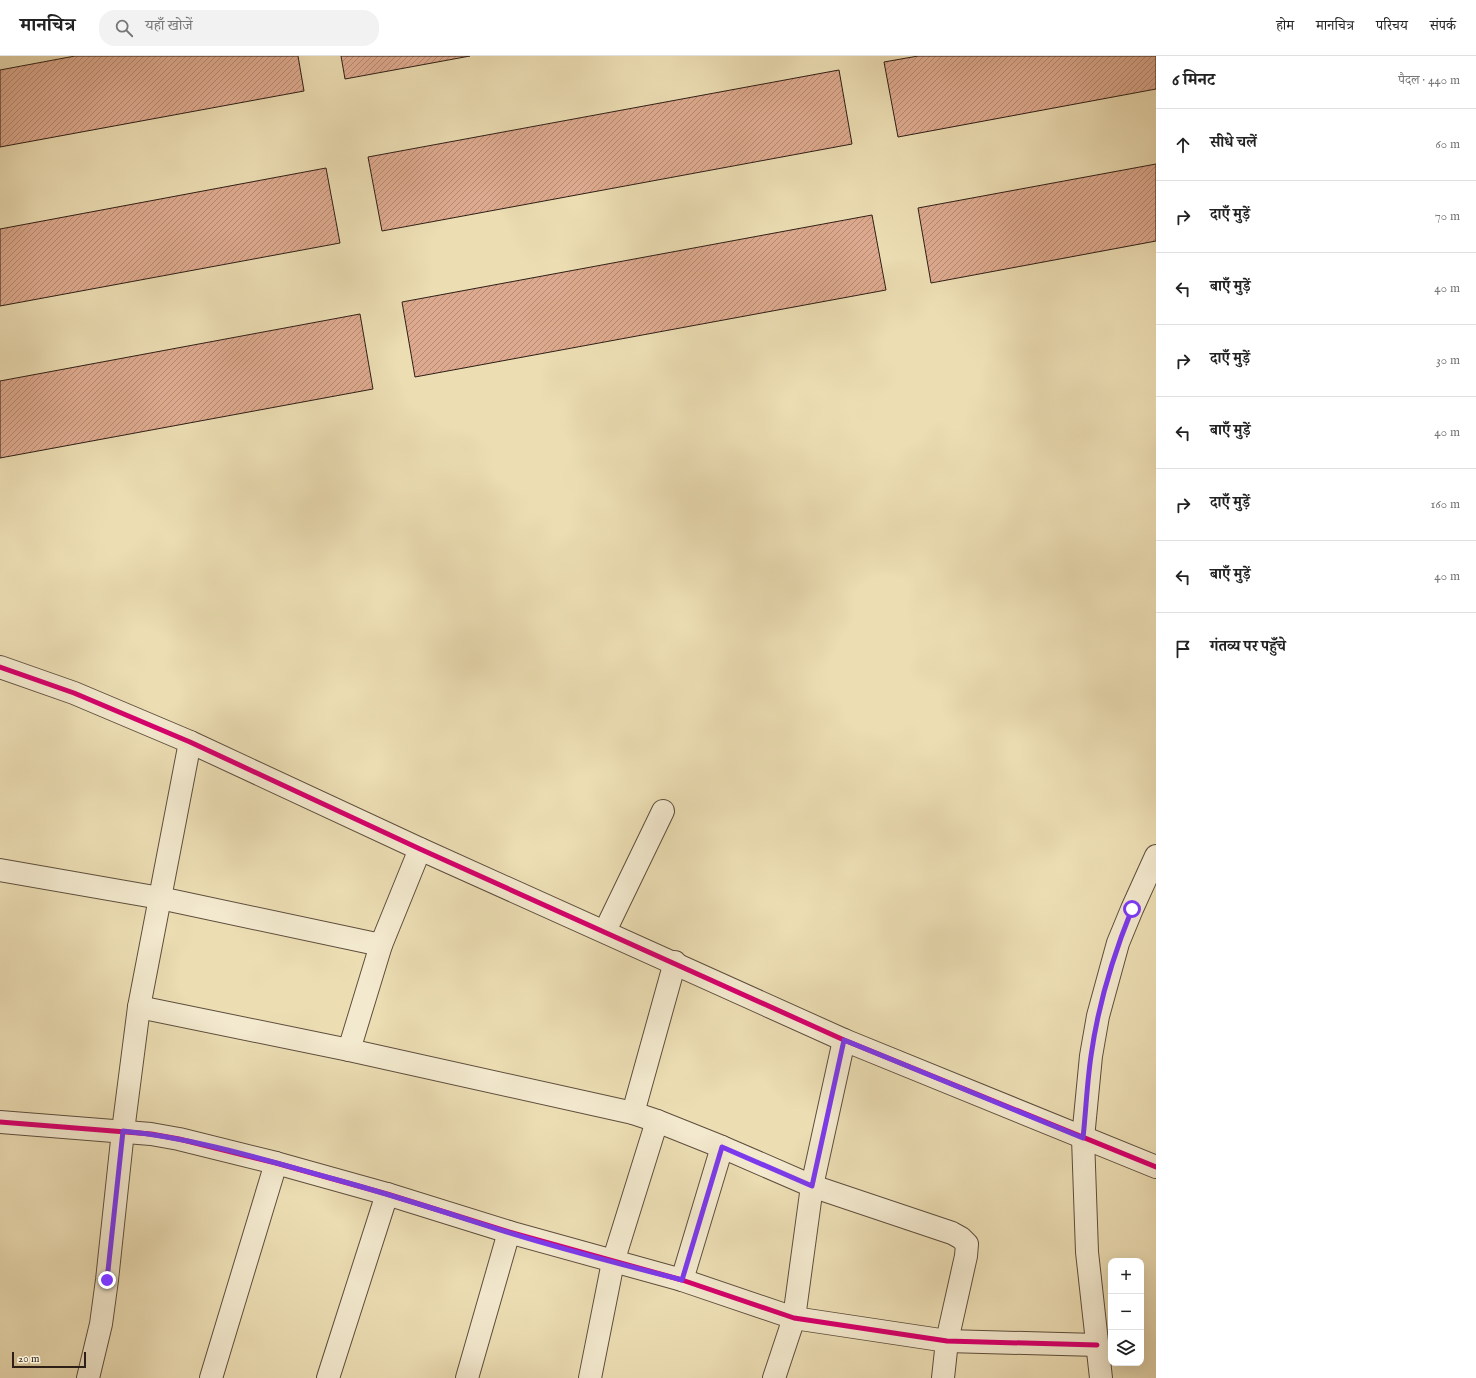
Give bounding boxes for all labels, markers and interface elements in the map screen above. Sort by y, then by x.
search box [99,10,379,46]
text: मानचित्र [20,14,75,38]
text: यहाँ खोजें [145,16,193,35]
icon: search [113,17,135,39]
text: होम [1276,17,1294,35]
text: मानचित्र [1316,17,1354,35]
text: परिचय [1376,17,1408,35]
text: संपर्क [1430,17,1456,35]
text: 6 मिनट [1172,70,1215,91]
text: पैदल · 440 m [1398,72,1460,89]
text: सीधे चलें [1210,133,1257,152]
icon: ahead [1172,134,1194,156]
text: 60 m [1435,136,1460,153]
text: दाएँ मुड़ें [1210,205,1250,224]
icon: right [1172,206,1194,228]
text: 70 m [1435,208,1460,225]
text: बाएँ मुड़ें [1210,277,1250,296]
icon: left [1172,278,1194,300]
text: 40 m [1434,280,1460,297]
text: दाएँ मुड़ें [1210,349,1250,368]
icon: right [1172,350,1194,372]
text: 30 m [1436,352,1460,369]
text: बाएँ मुड़ें [1210,421,1250,440]
icon: left [1172,422,1194,444]
text: 40 m [1434,424,1460,441]
text: दाएँ मुड़ें [1210,493,1250,512]
icon: right [1172,494,1194,516]
text: 160 m [1430,496,1460,513]
text: बाएँ मुड़ें [1210,565,1250,584]
icon: left [1172,566,1194,588]
text: 40 m [1434,568,1460,585]
text: गंतव्य पर पहुँचे [1210,637,1286,656]
icon: arrive [1172,638,1194,660]
route start [1123,900,1141,918]
map controls [1108,1258,1144,1366]
button: + [1108,1258,1144,1294]
route end [98,1271,116,1289]
button: − [1108,1294,1144,1330]
button: layers [1108,1330,1144,1366]
scale bar [12,1350,86,1369]
text: 20 m [18,1352,39,1366]

